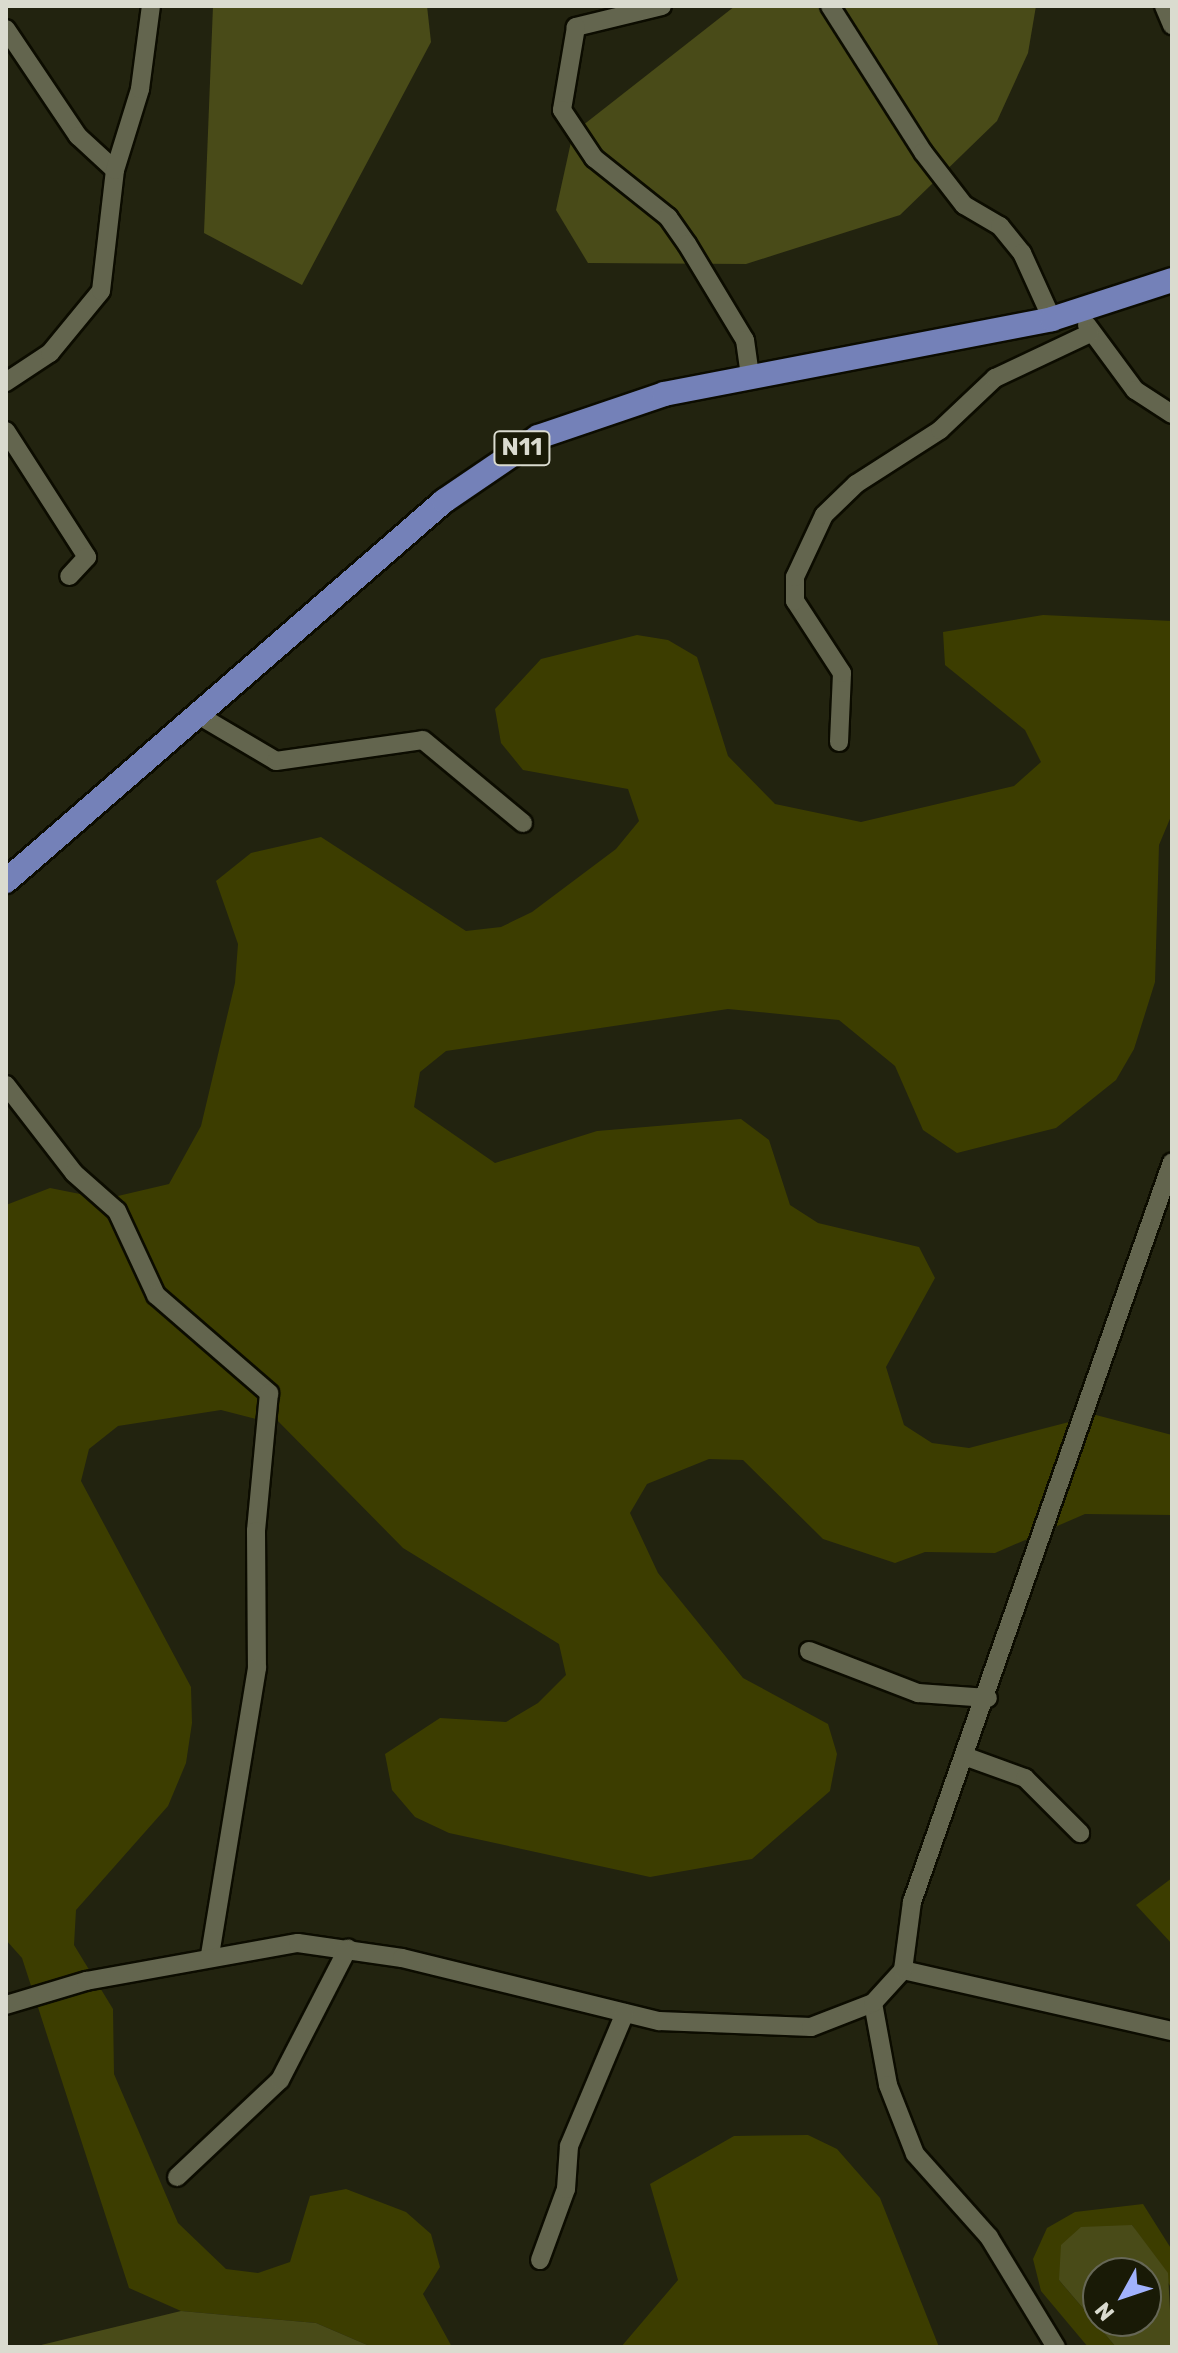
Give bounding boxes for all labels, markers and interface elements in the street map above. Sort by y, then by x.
road number: N11 [492,428,552,468]
north arrow [1082,2257,1162,2337]
text: N [1089,2297,1120,2326]

